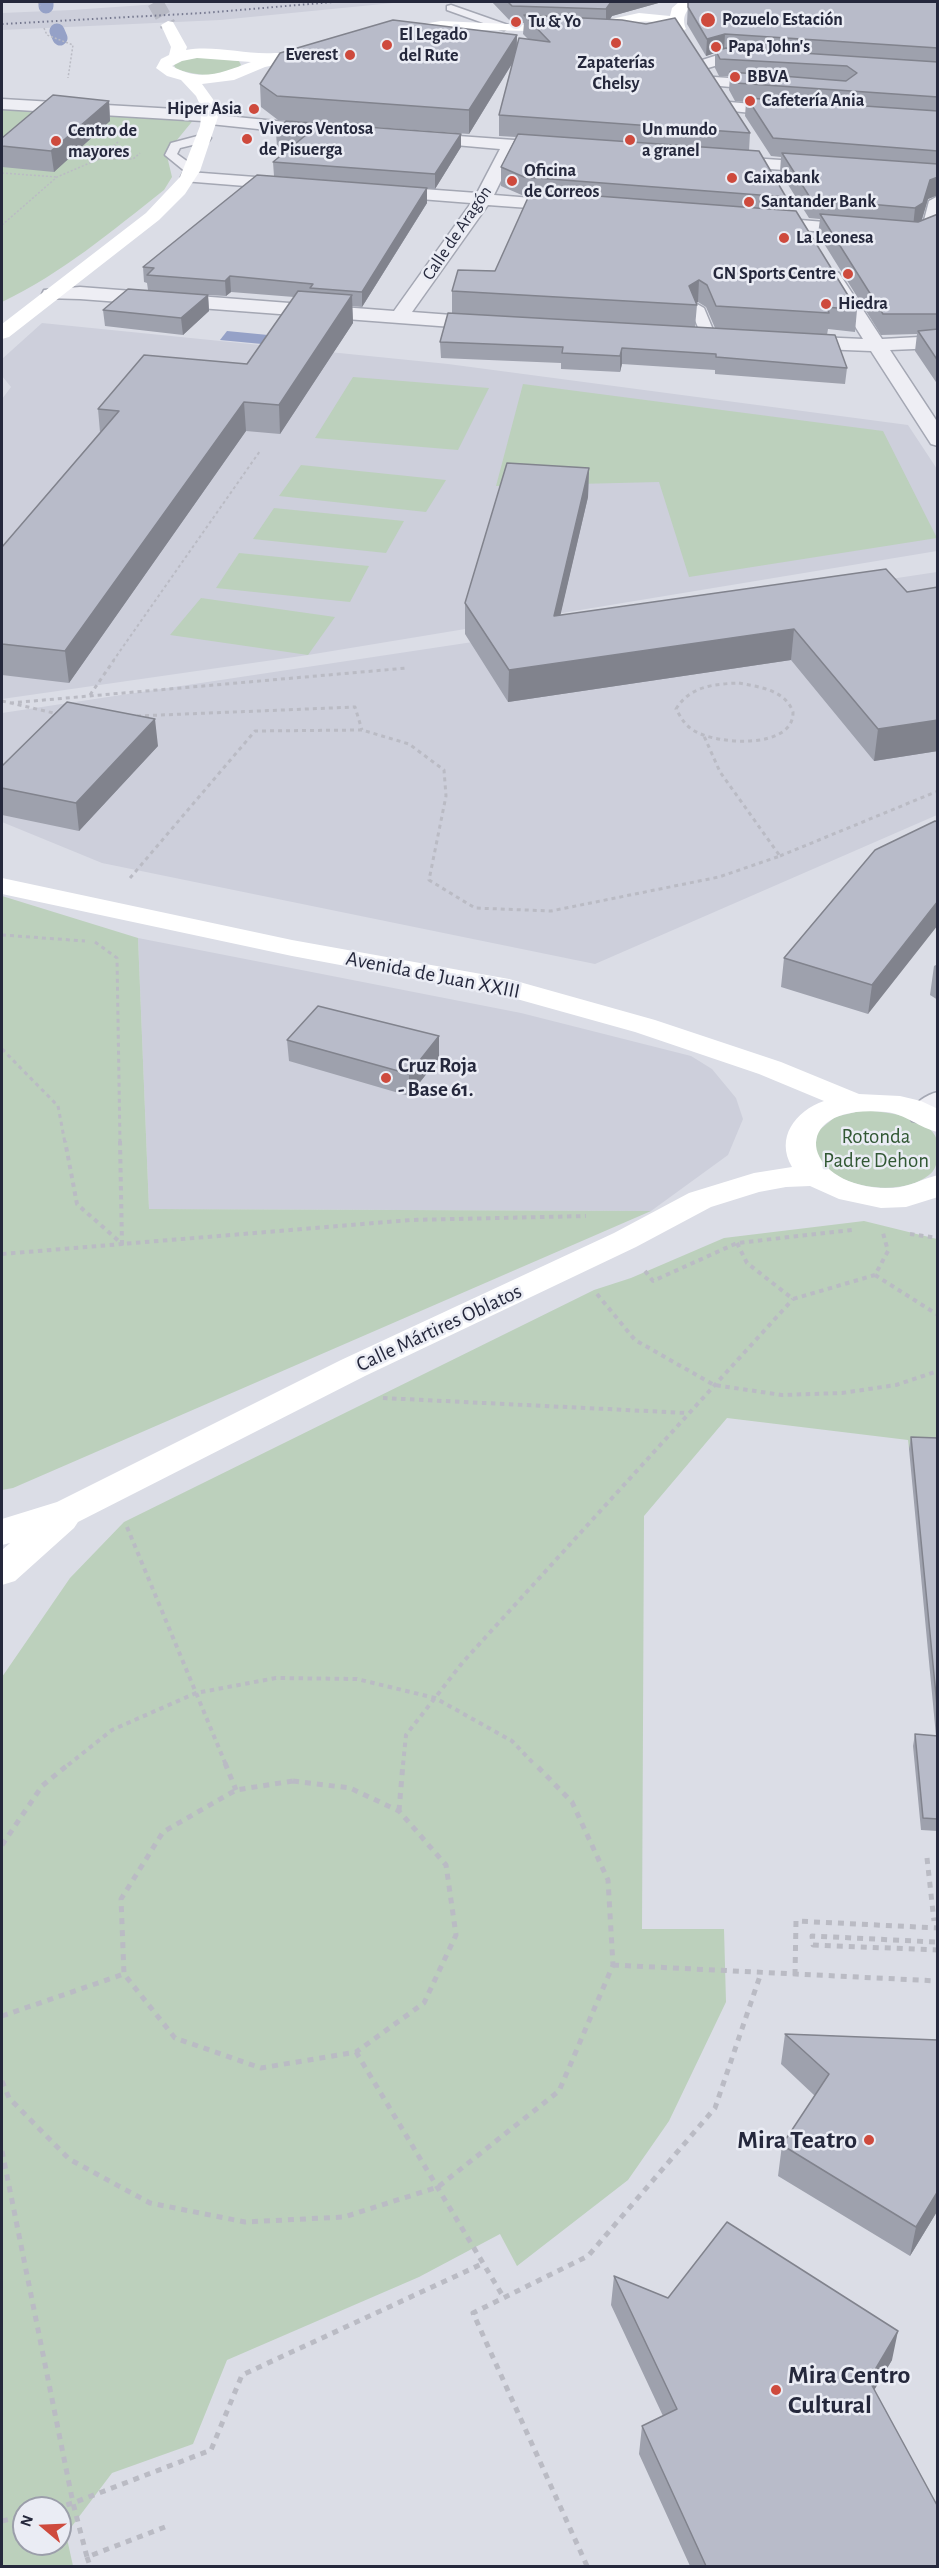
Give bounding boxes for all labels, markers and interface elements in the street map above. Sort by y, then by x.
place label: Pozuelo Estación [722,9,843,31]
place label: Tu & Yo [528,11,581,33]
marker: Pozuelo Estación [699,11,717,29]
marker: Tu & Yo [509,15,523,29]
place label: El Legado del Rute [399,24,468,66]
marker: Zapaterías Chelsy [609,36,623,50]
place label: Papa John's [728,36,810,58]
marker: El Legado del Rute [380,38,394,52]
marker: Papa John's [709,40,723,54]
place label: Everest [285,44,338,66]
marker: Everest [343,48,357,62]
place label: Zapaterías Chelsy [577,52,655,94]
place label: BBVA [747,66,789,88]
marker: BBVA [728,70,742,84]
place label: Cafetería Ania [762,90,864,112]
marker: Cafetería Ania [743,94,757,108]
place label: Hiper Asia [167,98,242,120]
marker: Hiper Asia [247,102,261,116]
place label: Viveros Ventosa de Pisuerga [259,118,373,160]
place label: Un mundo a granel [642,119,717,162]
place label: Centro de mayores [68,120,137,162]
marker: Viveros Ventosa de Pisuerga [240,132,254,146]
marker: Un mundo a granel [623,133,637,147]
marker: Centro de mayores [49,134,63,148]
place label: Oficina de Correos [524,160,599,202]
place label: Caixabank [744,167,820,189]
marker: Caixabank [725,171,739,185]
marker: Oficina de Correos [505,174,519,188]
street label: Calle de Aragón [417,182,497,284]
place label: Santander Bank [761,191,876,213]
marker: Santander Bank [742,195,756,209]
place label: La Leonesa [796,227,874,249]
marker: La Leonesa [777,231,791,245]
place label: GN Sports Centre [713,263,836,285]
marker: GN Sports Centre [841,267,855,281]
place label: Hiedra [838,293,888,315]
marker: Hiedra [819,297,833,311]
street label: Avenida de Juan XXIII [344,946,522,1004]
place label: Cruz Roja - Base 61. [398,1053,477,1103]
marker: Cruz Roja - Base 61. [379,1071,393,1085]
park label: Rotonda Padre Dehon [823,1124,929,1174]
street label: Calle Mártires Oblatos [352,1279,526,1377]
place label: Mira Teatro [737,2124,857,2156]
marker: Mira Teatro [862,2133,876,2147]
place label: Mira Centro Cultural [788,2359,910,2420]
marker: Mira Centro Cultural [769,2383,783,2397]
north arrow [12,2496,72,2556]
text: N [17,2513,36,2529]

